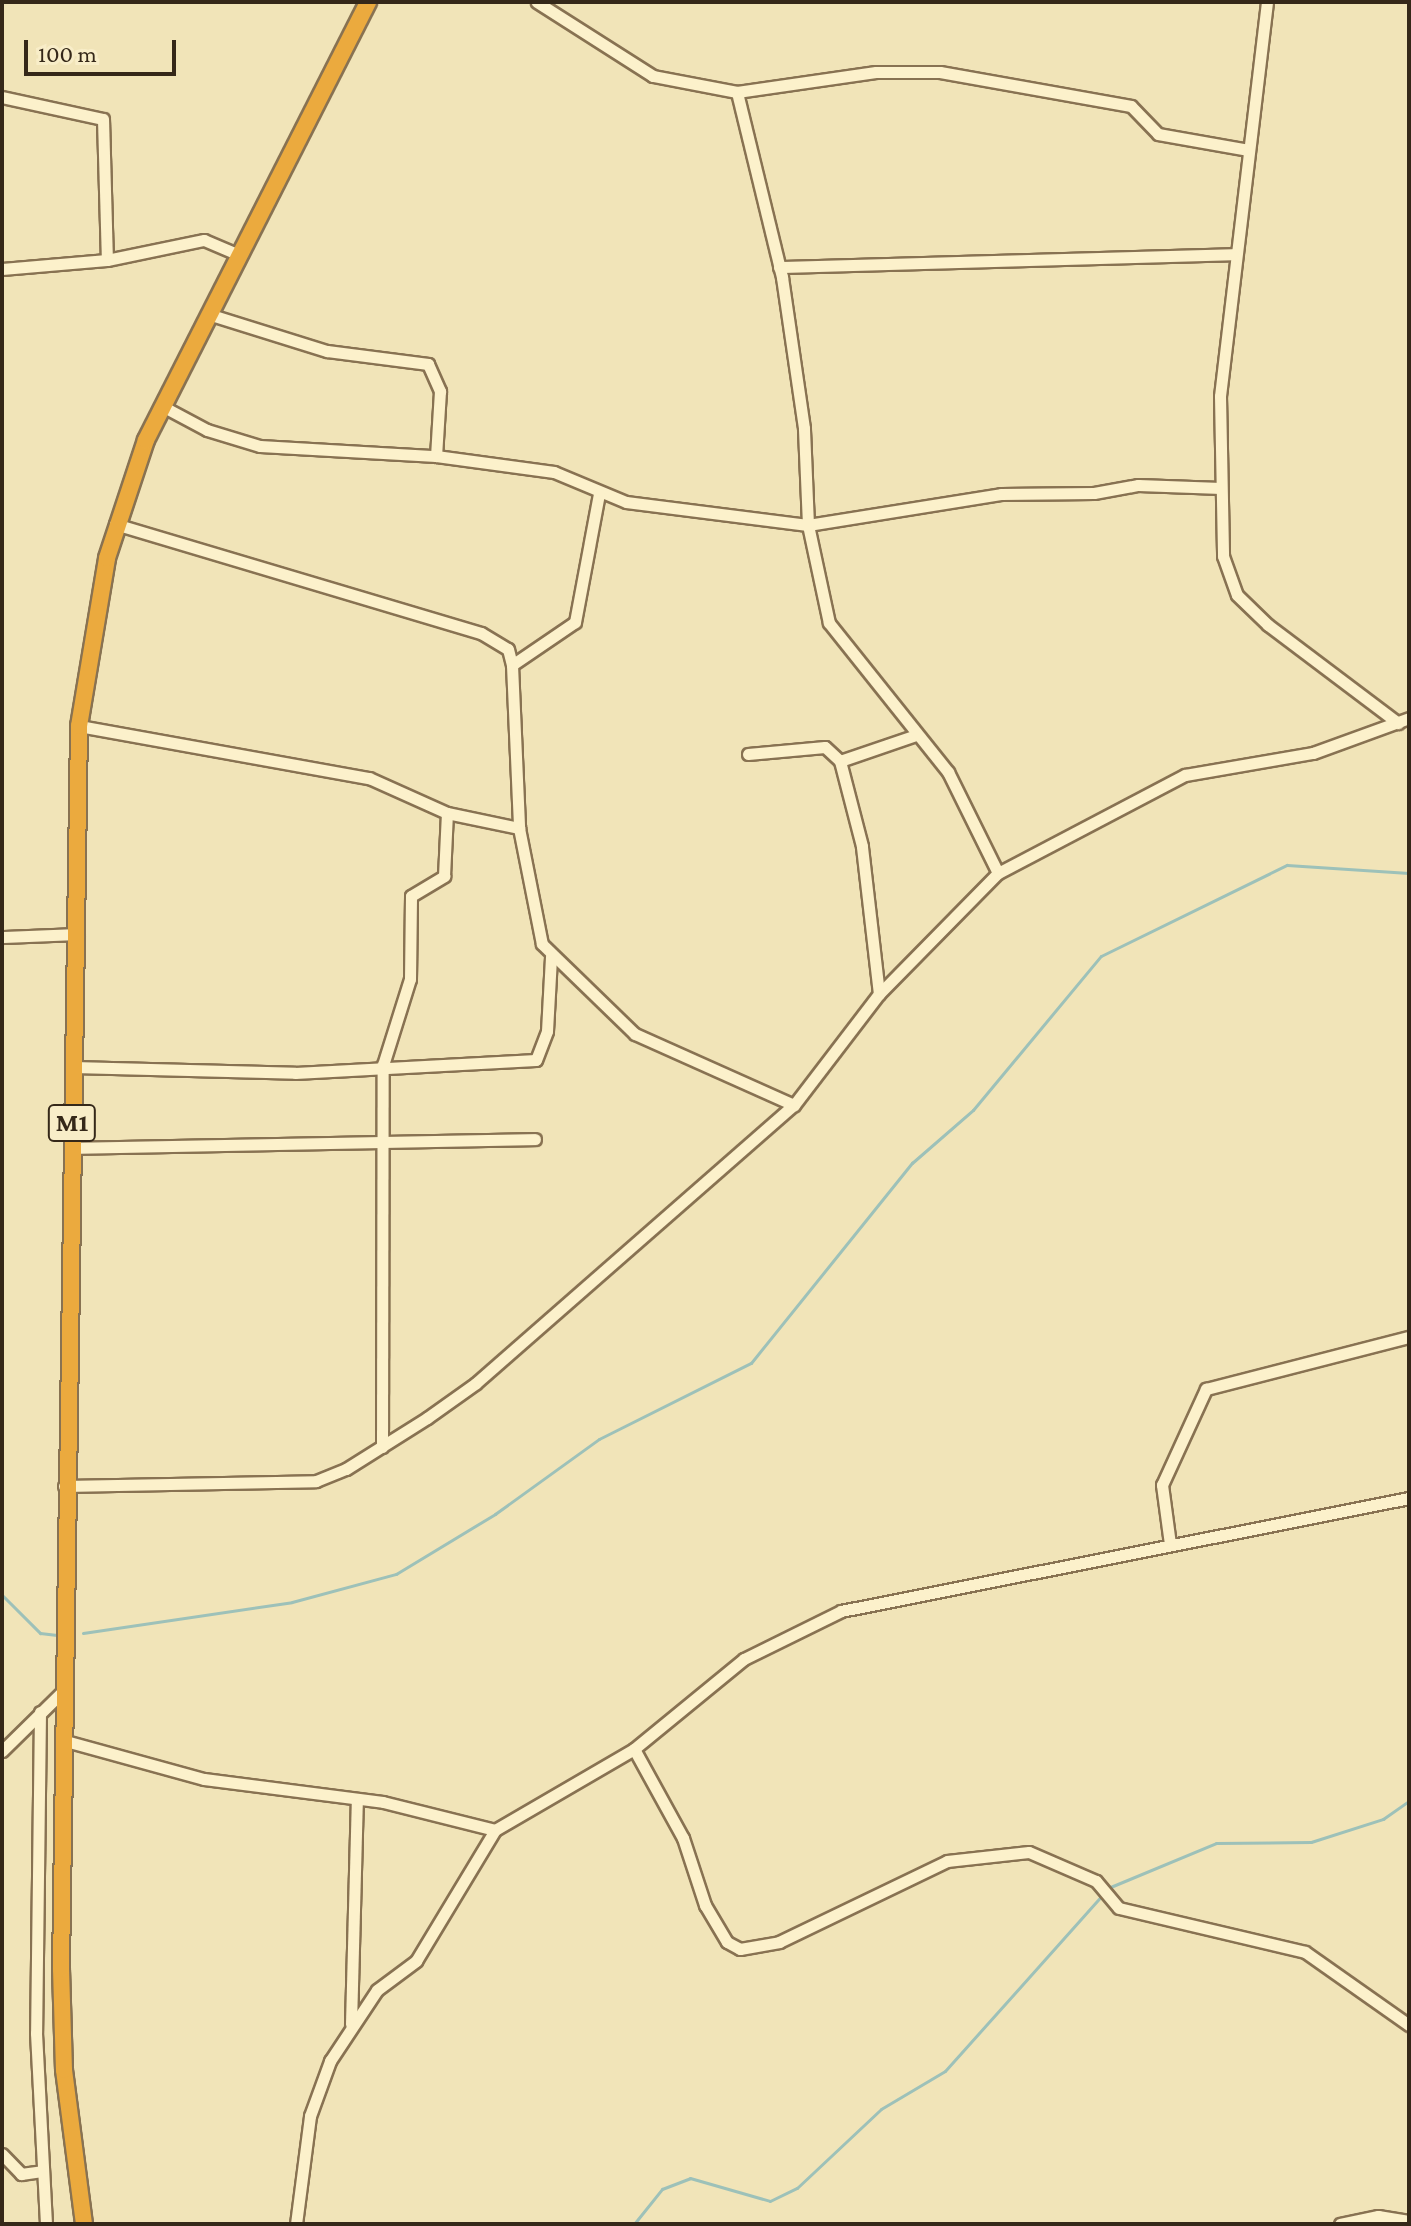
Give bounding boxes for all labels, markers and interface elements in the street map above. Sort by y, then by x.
scale bar [28,24,180,74]
text: 100 m [38,40,97,67]
road number: M1 [46,1101,98,1145]

